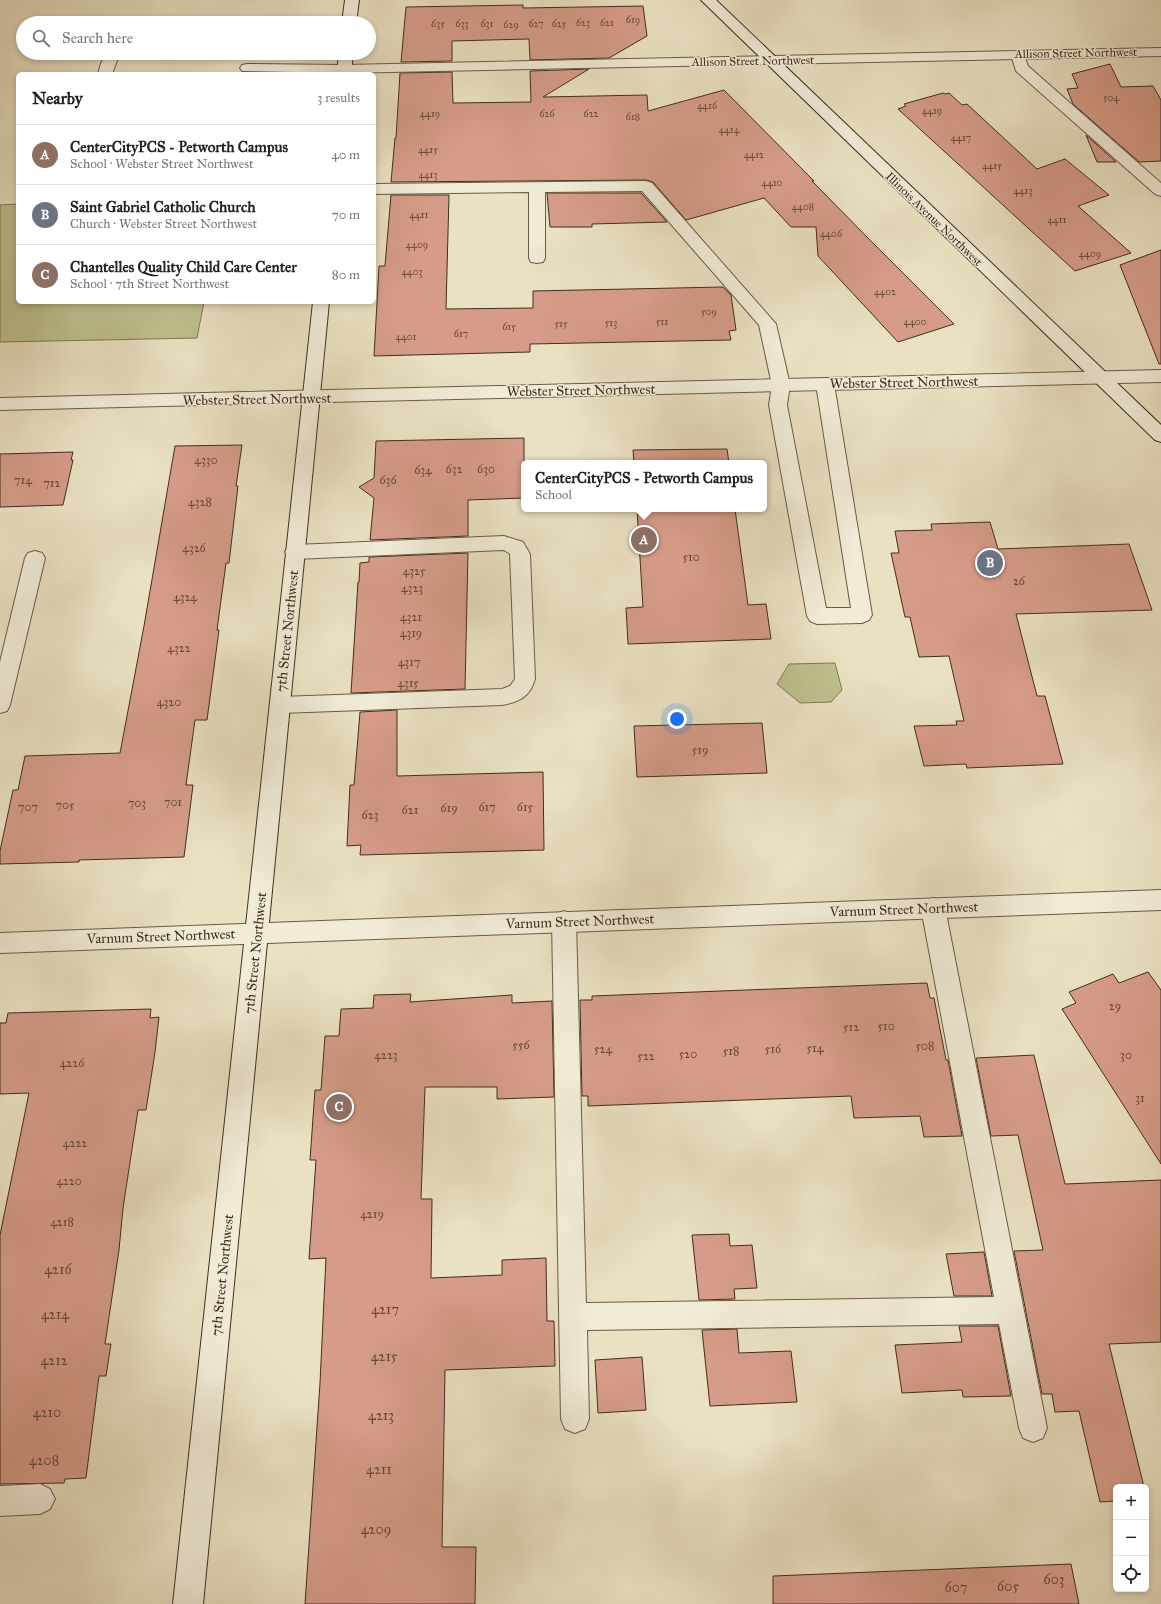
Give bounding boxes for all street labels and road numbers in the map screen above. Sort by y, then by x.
street label: Allison Street Northwest [1014,45,1138,61]
street label: Allison Street Northwest [691,53,815,69]
street label: Illinois Avenue Northwest [883,169,986,269]
street label: Webster Street Northwest [829,373,979,392]
street label: Webster Street Northwest [506,381,656,400]
street label: Webster Street Northwest [182,390,332,409]
street label: 7th Street Northwest [273,569,302,693]
street label: 7th Street Northwest [241,891,270,1015]
street label: Varnum Street Northwest [828,898,979,921]
street label: Varnum Street Northwest [504,910,655,933]
street label: Varnum Street Northwest [85,925,236,948]
street label: 7th Street Northwest [208,1213,237,1337]

